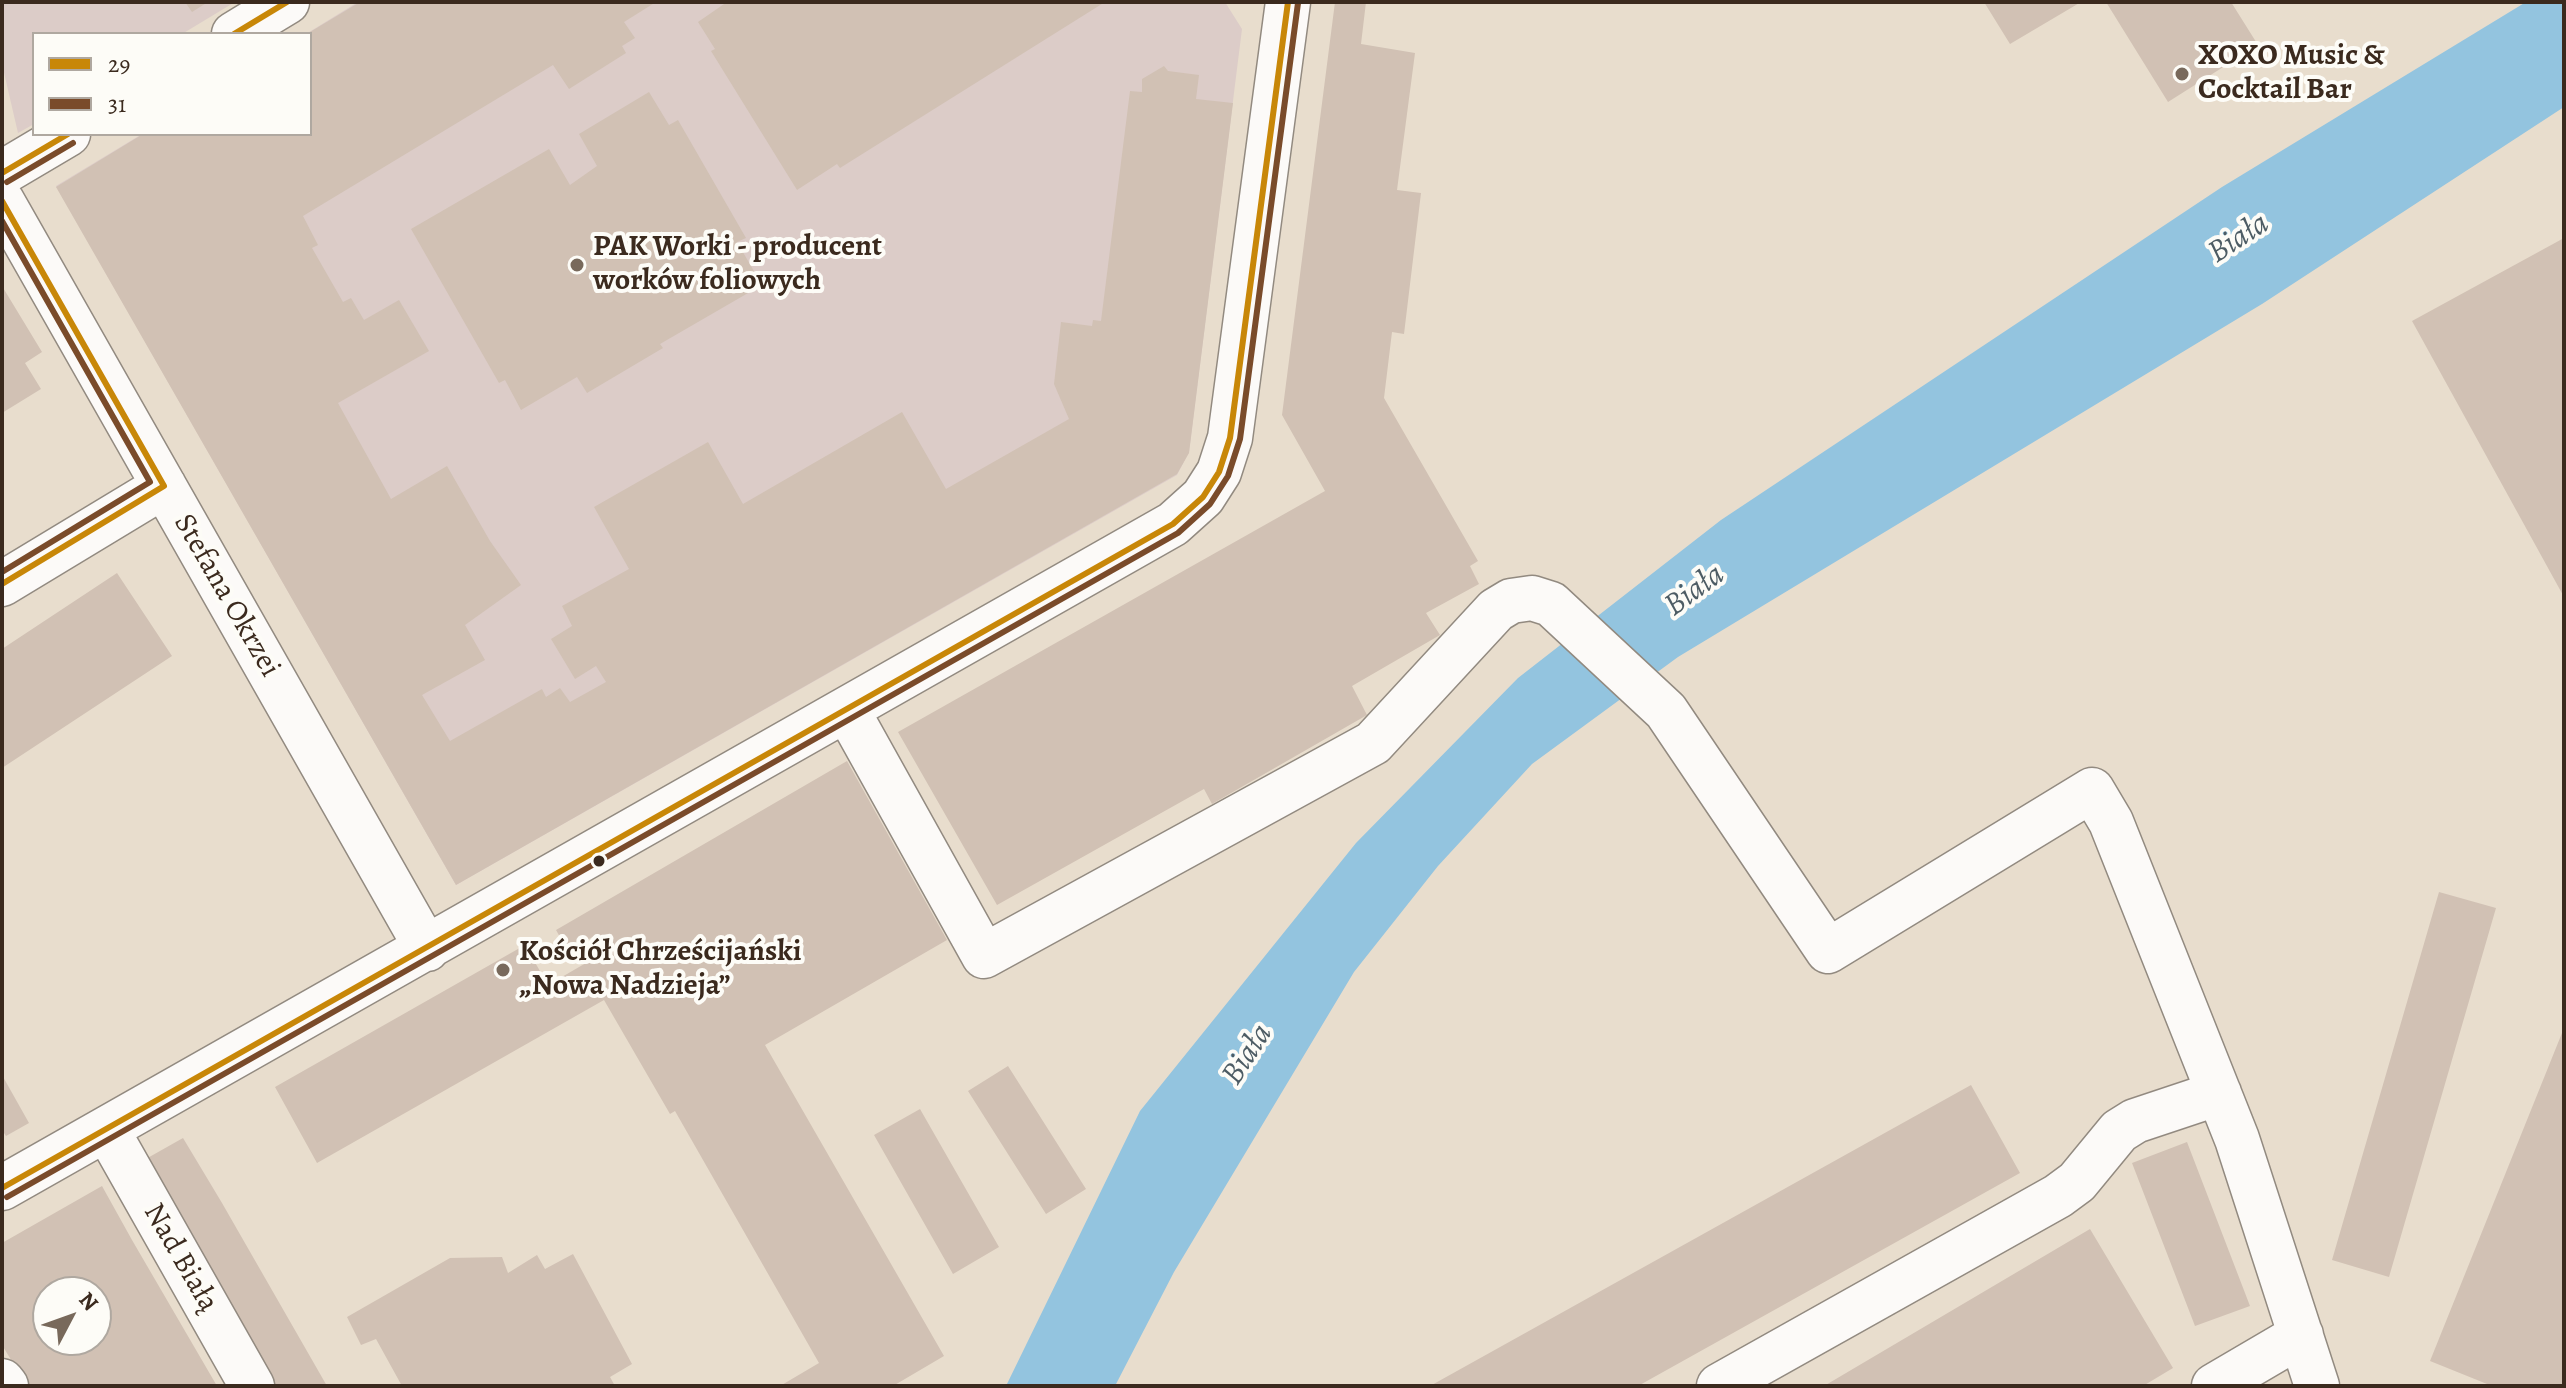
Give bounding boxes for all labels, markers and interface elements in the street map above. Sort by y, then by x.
legend [32,32,312,136]
place label: XOXO Music & Cocktail Bar [2198,39,2385,110]
text: 29 [108,48,130,80]
marker: XOXO Music & Cocktail Bar [2173,65,2191,83]
text: 31 [108,88,126,120]
water label: Biała [2201,205,2277,273]
place label: PAK Worki - producent worków foliowych [593,230,882,300]
marker: PAK Worki - producent worków foliowych [568,256,586,274]
street label: Stefana Okrzei [165,508,287,684]
water label: Biała [1658,556,1732,626]
unlabelled marker [591,853,607,869]
place label: Kościół Chrześcijański „Nowa Nadzieja” [519,935,802,1006]
marker: Kościół Chrześcijański „Nowa Nadzieja” [494,961,512,979]
water label: Biała [1214,1017,1282,1093]
street label: Nad Białą [135,1197,225,1319]
north arrow [32,1276,112,1356]
text: N [72,1286,105,1317]

